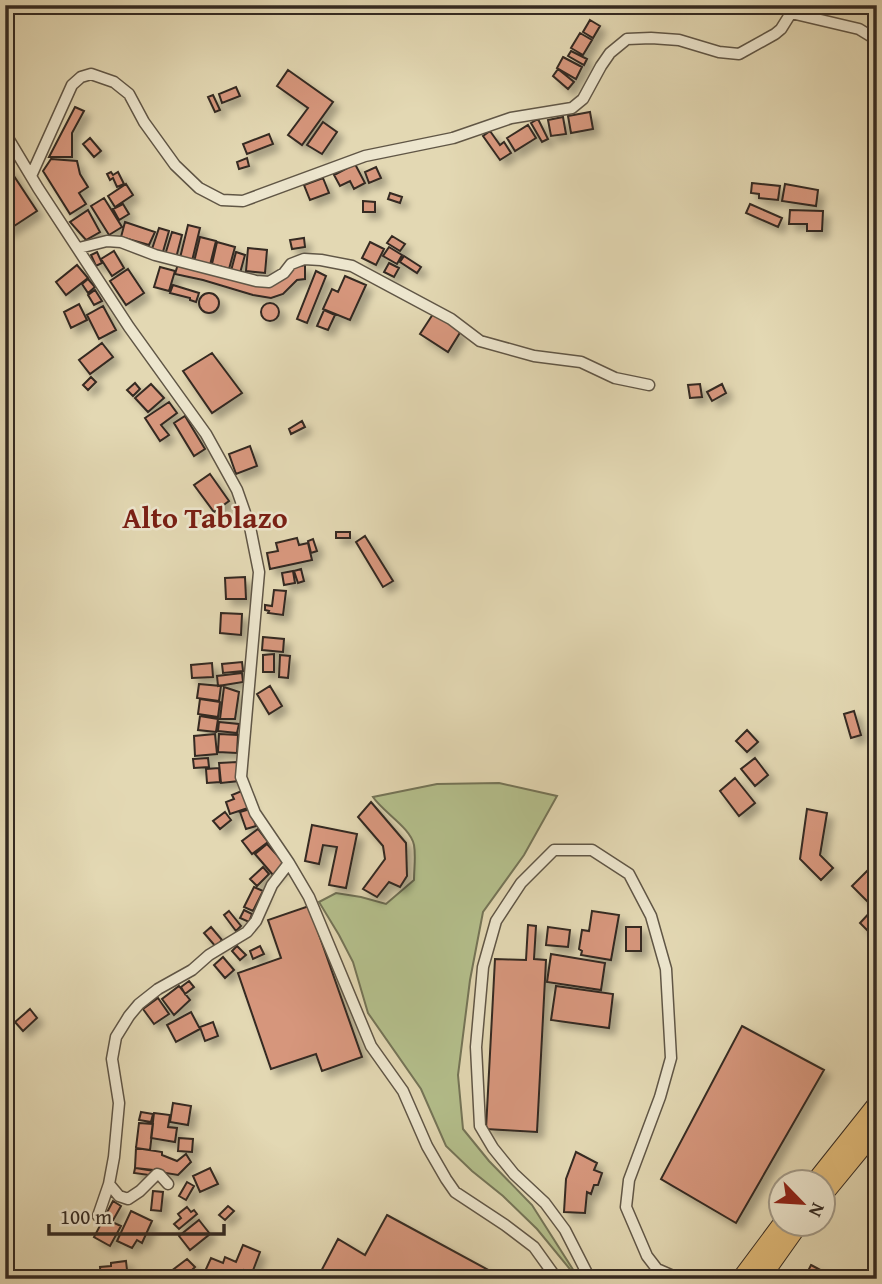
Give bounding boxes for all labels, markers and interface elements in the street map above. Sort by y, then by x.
district label: Alto Tablazo [122,495,288,539]
north arrow [766,1168,836,1238]
scale bar [49,1193,224,1237]
text: N [802,1199,833,1222]
text: 100 m [60,1201,112,1232]

